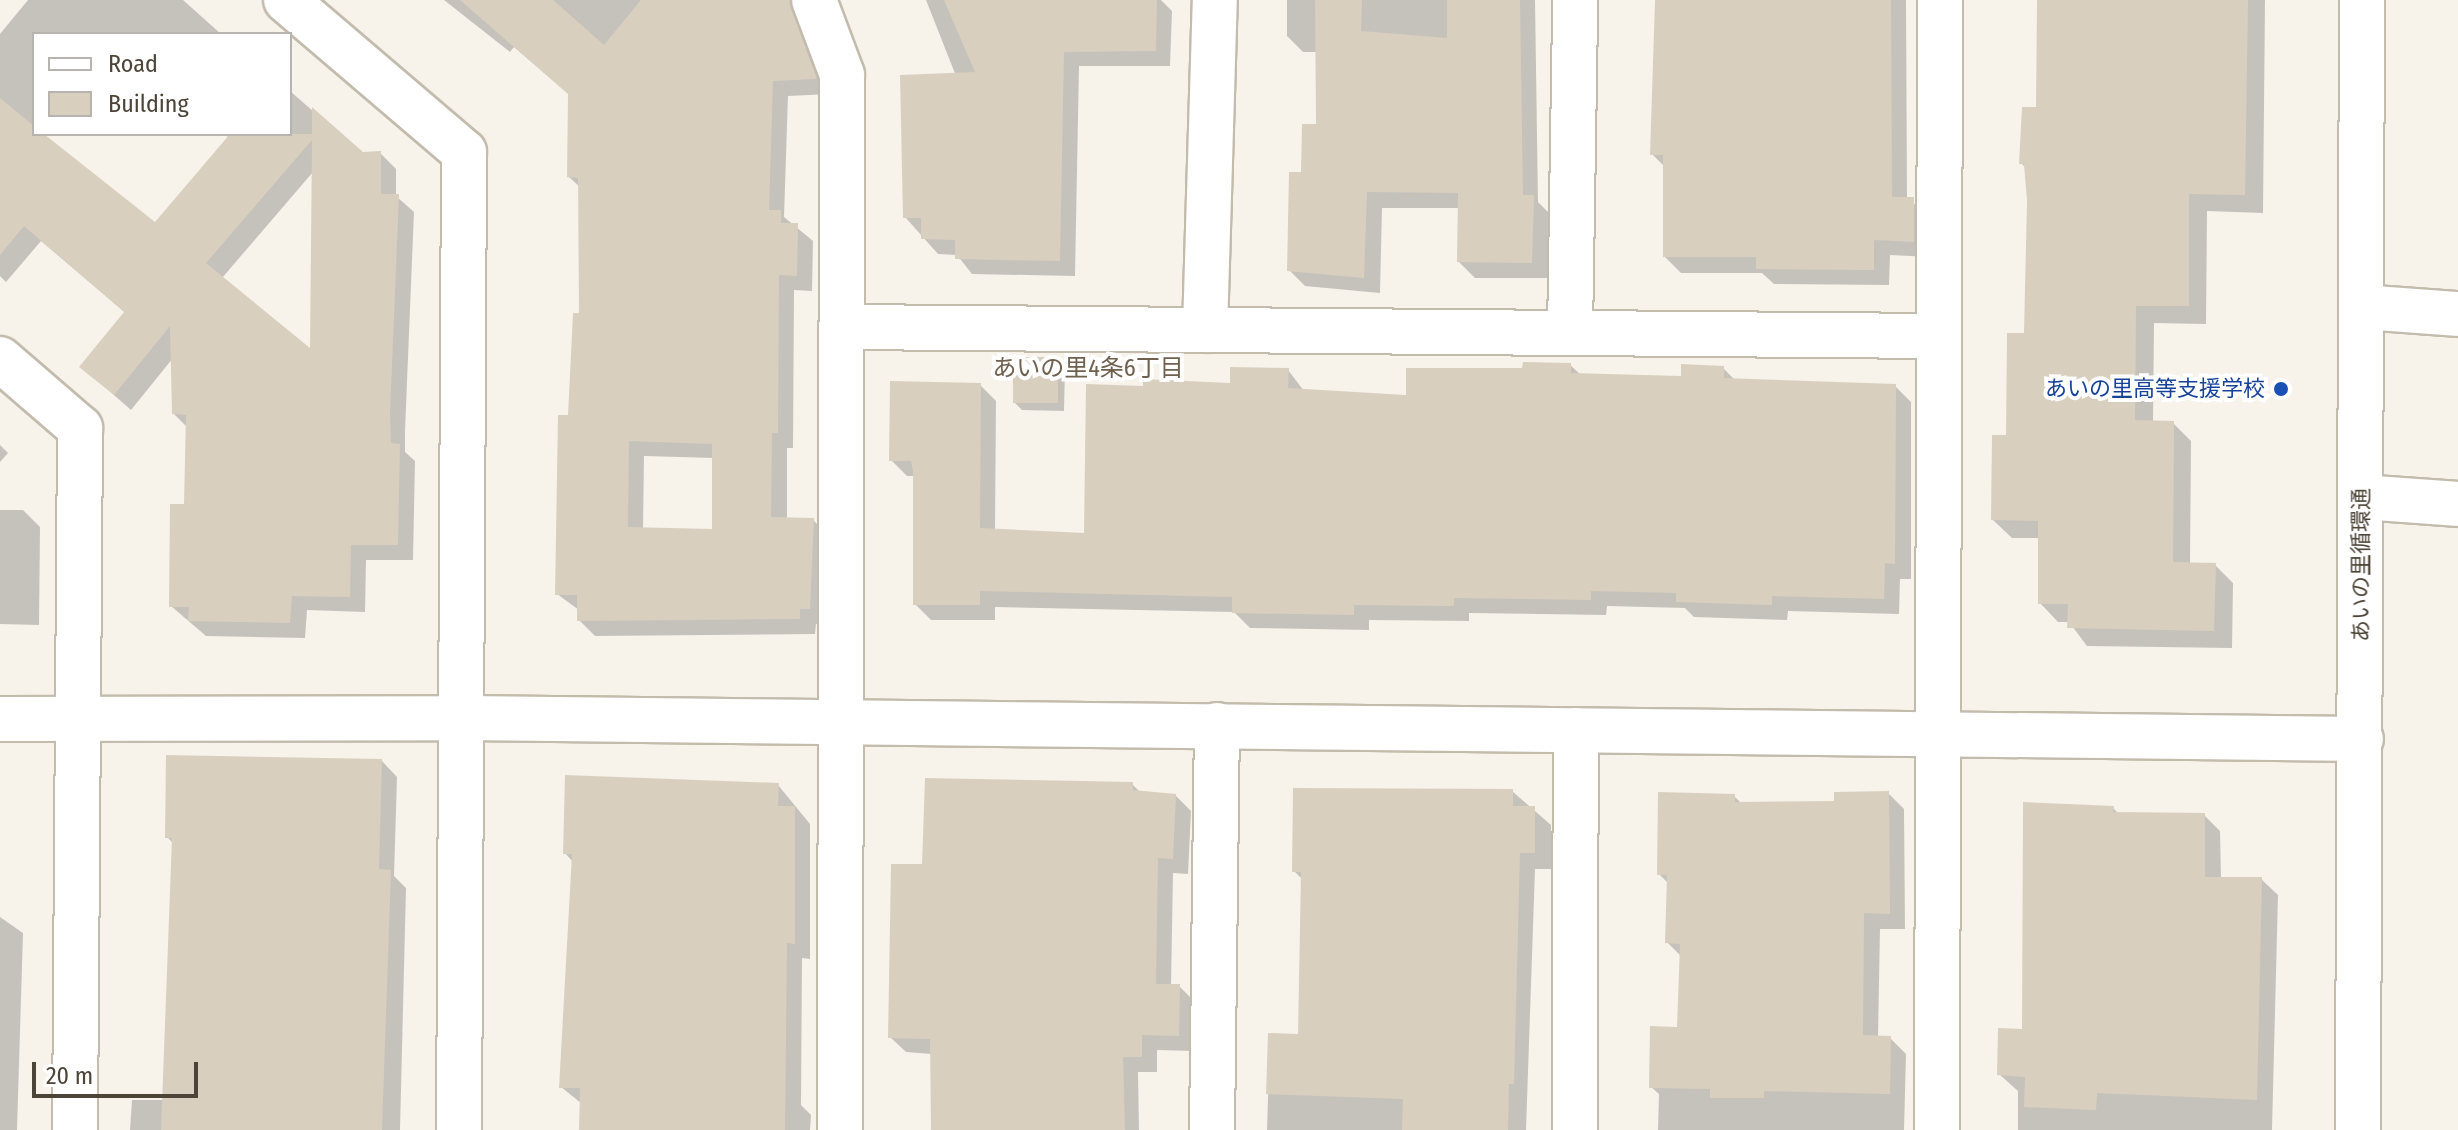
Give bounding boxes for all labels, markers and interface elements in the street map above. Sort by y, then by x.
legend [32,32,292,136]
text: Road [108,50,158,78]
text: Building [108,90,189,118]
district label: あいの里4条6丁目 [992,355,1184,383]
place label: あいの里高等支援学校 [2045,376,2265,402]
marker: あいの里高等支援学校 [2272,380,2290,398]
street label: あいの里循環通 [2348,488,2374,642]
scale bar [36,1046,202,1096]
text: 20 m [46,1062,93,1090]

